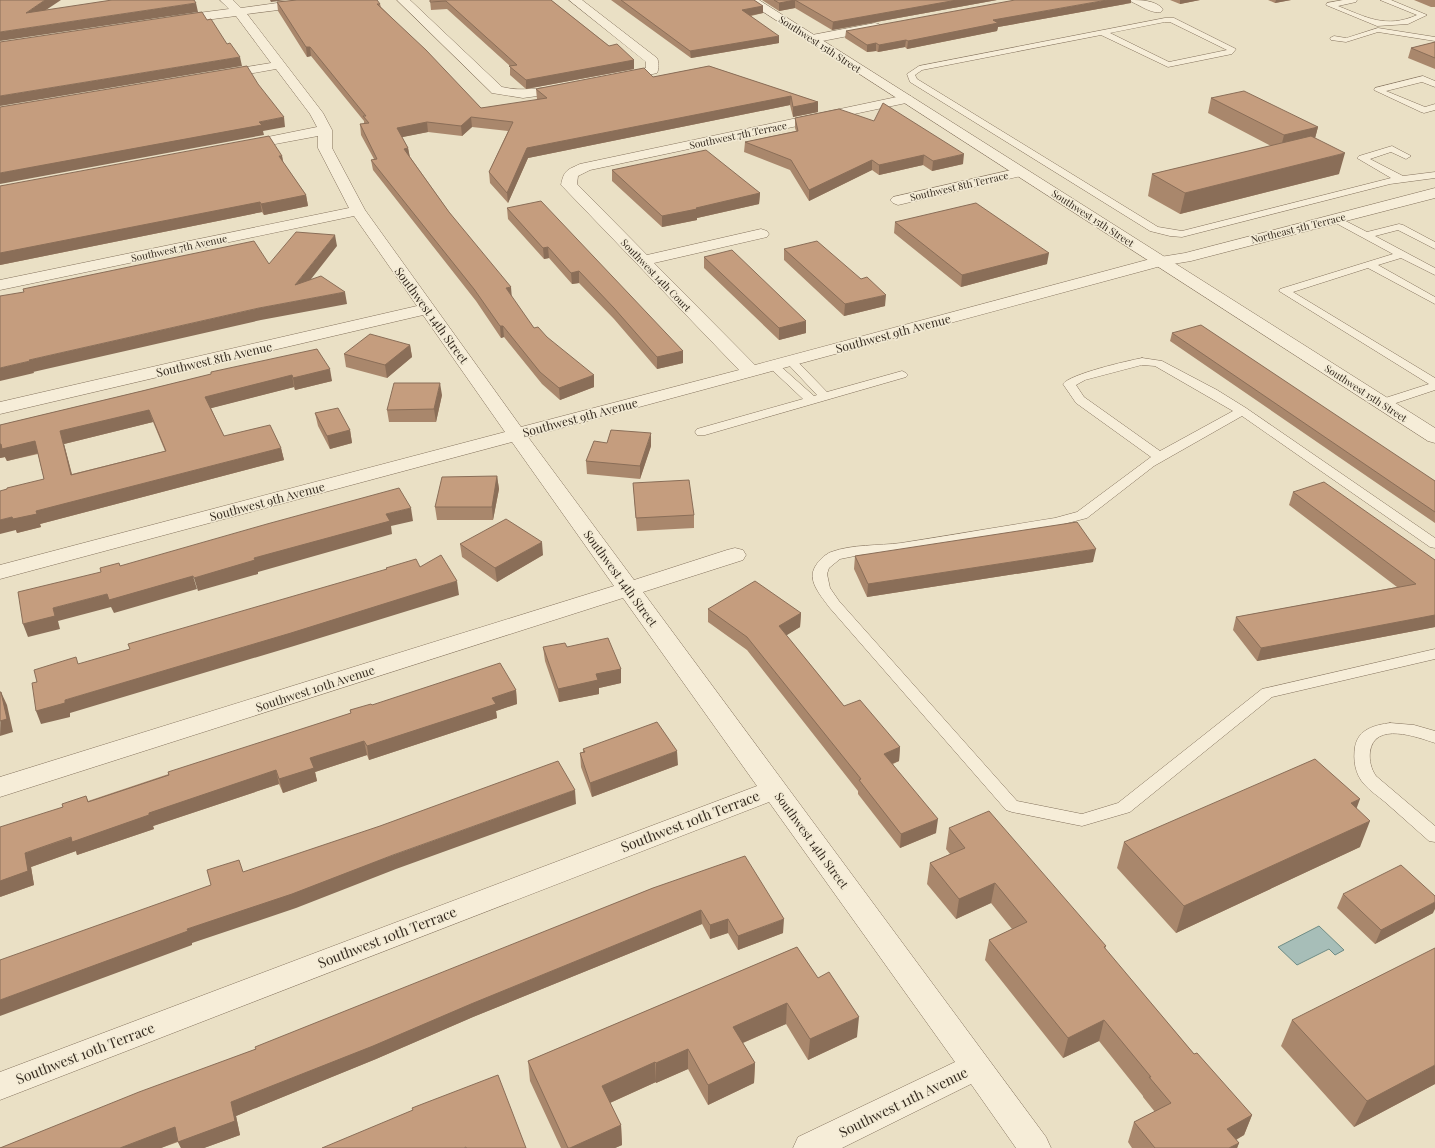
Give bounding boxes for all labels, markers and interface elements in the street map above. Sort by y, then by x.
street label: Southwest 15th Street [776,12,864,76]
street label: Southwest 7th Terrace [688,118,788,152]
street label: Southwest 8th Terrace [908,168,1010,204]
street label: Southwest 15th Street [1049,186,1137,250]
street label: Northeast 5th Terrace [1249,209,1347,247]
street label: Southwest 7th Avenue [130,231,228,265]
street label: Southwest 14th Court [618,236,695,315]
street label: Southwest 14th Street [392,263,473,367]
street label: Southwest 9th Avenue [834,310,952,356]
street label: Southwest 8th Avenue [154,338,274,380]
street label: Southwest 15th Street [1322,361,1410,425]
street label: Southwest 9th Avenue [521,394,639,440]
street label: Southwest 9th Avenue [208,478,326,524]
street label: Southwest 14th Street [581,526,662,630]
street label: Southwest 10th Avenue [254,661,376,715]
street label: Southwest 10th Terrace [618,786,762,856]
street label: Southwest 14th Street [772,788,853,892]
street label: Southwest 10th Terrace [315,902,459,972]
street label: Southwest 10th Terrace [13,1018,157,1088]
street label: Southwest 11th Avenue [835,1062,971,1142]

